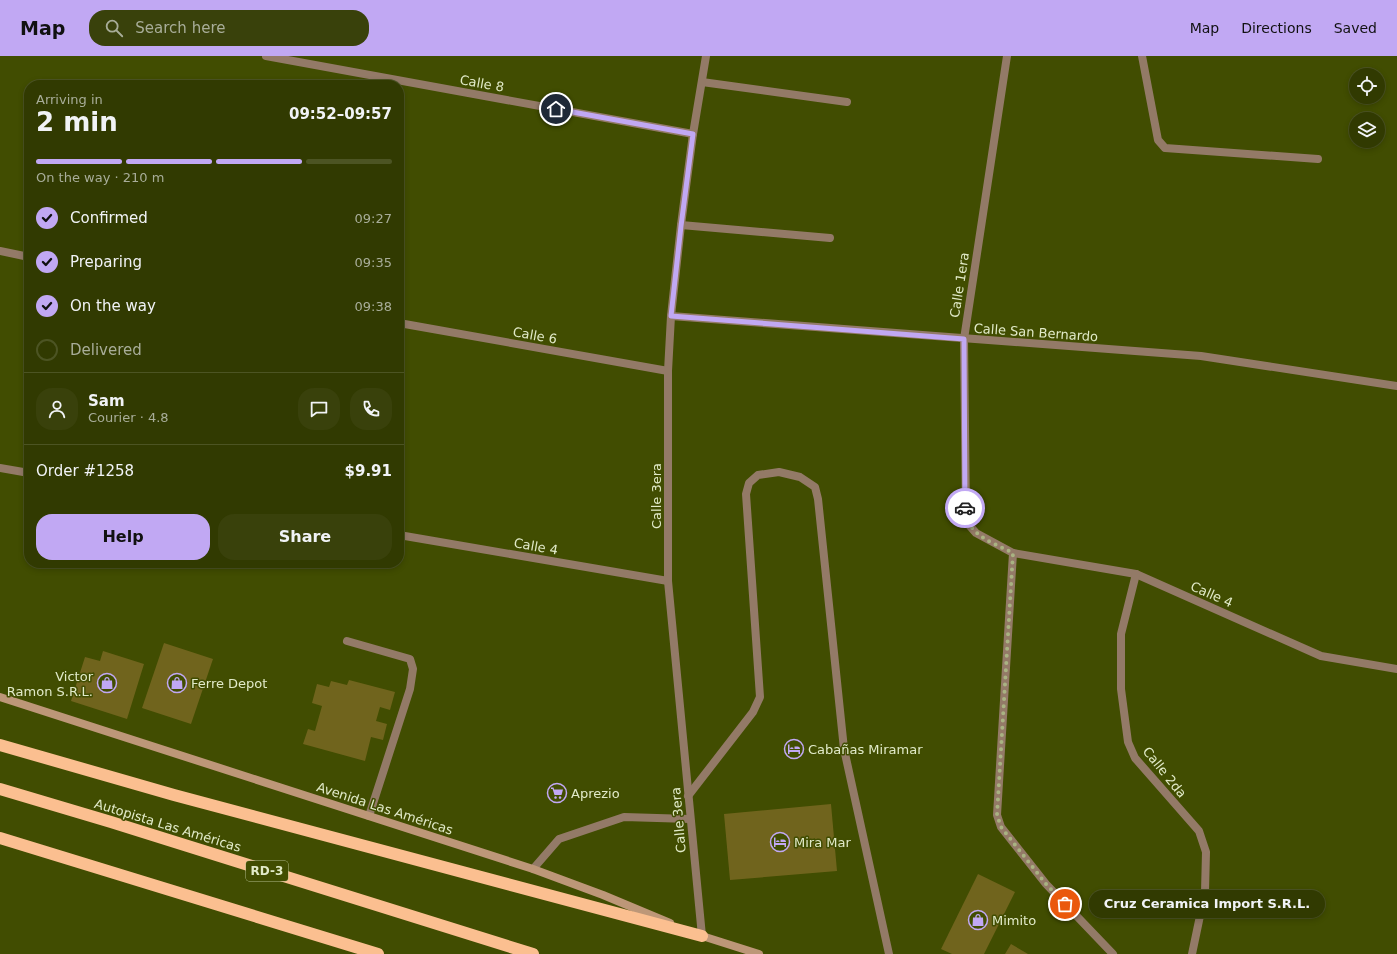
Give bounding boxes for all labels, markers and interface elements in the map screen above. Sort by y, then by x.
search box [89,10,369,46]
text: Map [20,17,65,39]
icon: search [103,17,125,39]
text: Search here [135,19,225,37]
text: Map [1190,20,1219,36]
text: Directions [1241,20,1312,36]
text: Saved [1334,20,1377,36]
map controls [1349,68,1385,148]
button: locate [1349,68,1385,104]
street label: Calle 8 [459,72,505,95]
text: Arriving in [36,92,103,107]
pin [539,92,573,126]
icon: home [545,98,567,120]
text: 09:52–09:57 [289,105,392,123]
text: 2 min [36,107,118,137]
button: layers [1349,112,1385,148]
text: On the way · 210 m [36,170,164,185]
icon: check [36,207,58,229]
text: Confirmed [70,209,148,227]
text: 09:27 [355,211,392,226]
icon: check [36,251,58,273]
street label: Calle 1era [947,251,972,319]
text: Preparing [70,253,142,271]
text: 09:35 [355,255,392,270]
icon: check [36,295,58,317]
text: On the way [70,297,156,315]
text: 09:38 [355,299,392,314]
street label: Calle San Bernardo [973,321,1099,344]
street label: Calle 6 [512,324,558,347]
text: Delivered [70,341,142,359]
button: person [36,388,78,430]
button: chat [298,388,340,430]
button: phone [350,388,392,430]
text: Sam [88,392,125,410]
text: Courier · 4.8 [88,410,169,425]
text: Order #1258 [36,462,134,480]
text: $9.91 [345,462,392,480]
street label: Calle 3era [649,463,664,529]
courier [945,488,985,528]
icon: car [954,497,976,519]
button: Help [36,514,210,560]
button: Share [218,514,392,560]
street label: Calle 4 [513,535,559,558]
street label: Calle 4 [1188,579,1235,610]
place label: Victor Ramon S.R.L. [7,669,94,699]
shop icon: Victor Ramon S.R.L. [96,672,118,694]
shop icon: Ferre Depot [166,672,188,694]
place label: Ferre Depot [191,676,267,691]
hotel icon: Cabañas Miramar [783,738,805,760]
place label: Cabañas Miramar [808,742,923,757]
street label: Calle 2da [1140,744,1190,801]
street label: Avenida Las Américas [315,779,455,838]
supermarket icon: Aprezio [546,782,568,804]
place label: Aprezio [571,786,620,801]
street label: Calle 3era [668,786,689,853]
street label: Autopista Las Américas [93,796,243,855]
hotel icon: Mira Mar [769,831,791,853]
place label: Mira Mar [794,835,851,850]
road number: RD-3 [246,861,288,881]
pin [1048,887,1082,921]
callout: Cruz Ceramica Import S.R.L. [1089,890,1325,918]
icon: bag [1054,893,1076,915]
text: Cruz Ceramica Import S.R.L. [1104,896,1310,911]
shop icon: Mimito [967,909,989,931]
place label: Mimito [992,913,1036,928]

